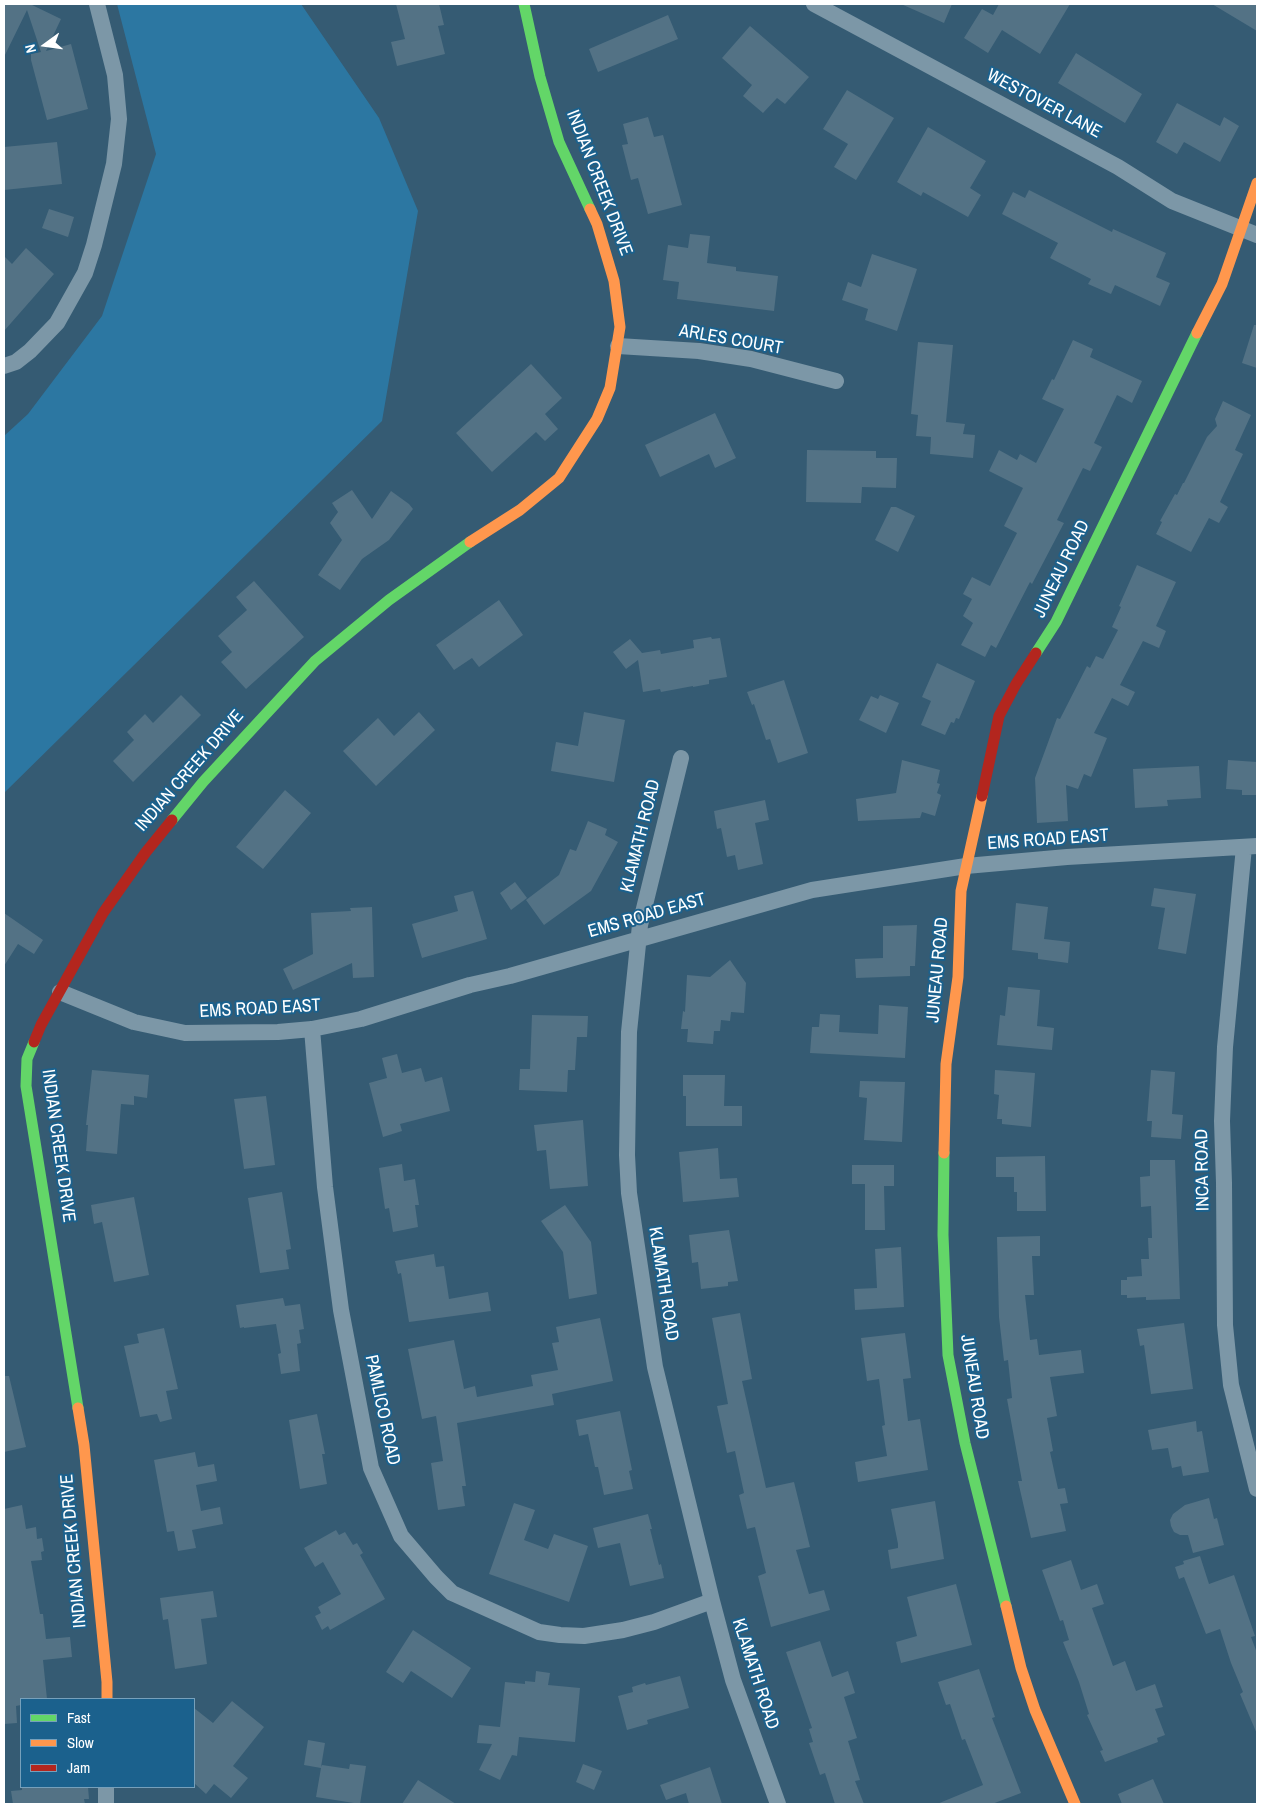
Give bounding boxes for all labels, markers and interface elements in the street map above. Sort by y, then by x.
north arrow [20,20,70,70]
text: N [21,42,40,55]
street label: WESTOVER LANE [983,65,1105,143]
street label: INDIAN CREEK DRIVE [561,107,637,259]
street label: ARLES COURT [678,320,784,360]
street label: JUNEAU ROAD [1029,517,1095,621]
street label: INDIAN CREEK DRIVE [131,706,249,836]
street label: KLAMATH ROAD [617,777,665,895]
street label: EMS ROAD EAST [987,825,1109,855]
street label: EMS ROAD EAST [586,889,708,943]
street label: JUNEAU ROAD [923,916,953,1024]
street label: EMS ROAD EAST [199,995,321,1023]
street label: INDIAN CREEK DRIVE [37,1068,79,1224]
street label: INCA ROAD [1191,1129,1215,1211]
street label: KLAMATH ROAD [643,1225,683,1343]
street label: JUNEAU ROAD [955,1333,993,1441]
street label: PAMLICO ROAD [360,1353,404,1467]
street label: INDIAN CREEK DRIVE [57,1473,91,1629]
street label: KLAMATH ROAD [727,1616,783,1732]
legend [20,1698,195,1788]
text: Fast [67,1707,90,1728]
text: Slow [67,1732,94,1753]
text: Jam [67,1757,90,1778]

